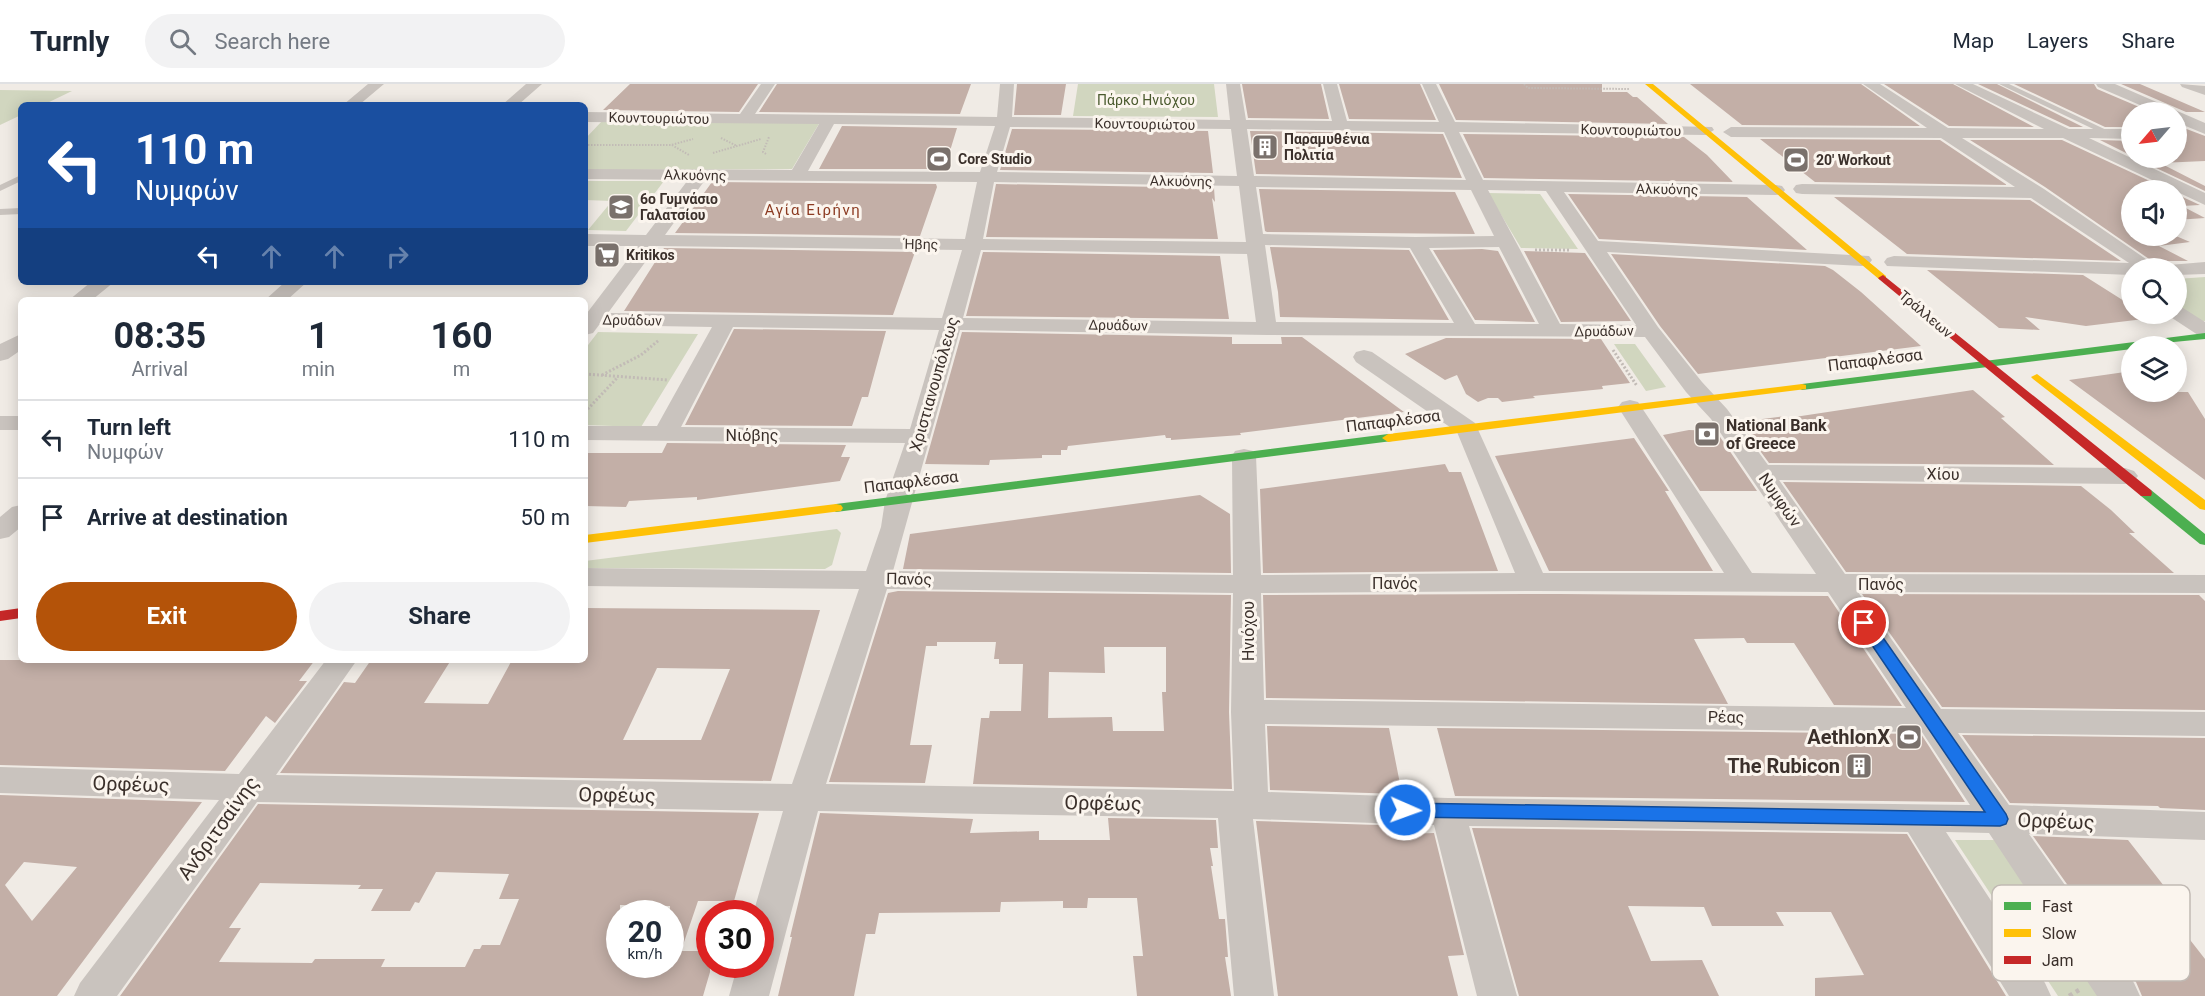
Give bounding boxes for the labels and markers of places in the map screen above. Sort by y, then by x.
place label: Παραμυθένια Πολιτία [1284,131,1370,163]
building icon: Παραμυθένια Πολιτία [1250,132,1280,162]
sports icon: Core Studio [924,144,954,174]
sports icon: 20' Workout [1781,145,1811,175]
place label: Core Studio [958,151,1032,167]
place label: 20' Workout [1816,152,1891,168]
place label: 6ο Γυμνάσιο Γαλατσίου [640,191,718,223]
school or university icon: 6ο Γυμνάσιο Γαλατσίου [606,192,636,222]
supermarket icon: Kritikos [592,240,622,270]
place label: Kritikos [626,247,675,263]
place label: National Bank of Greece [1726,416,1827,453]
bank icon: National Bank of Greece [1692,419,1722,449]
pin [1838,597,1889,648]
sports icon: AethlonX [1894,722,1924,752]
place label: AethlonX [1807,725,1890,749]
building icon: The Rubicon [1844,751,1874,781]
place label: The Rubicon [1727,754,1840,778]

